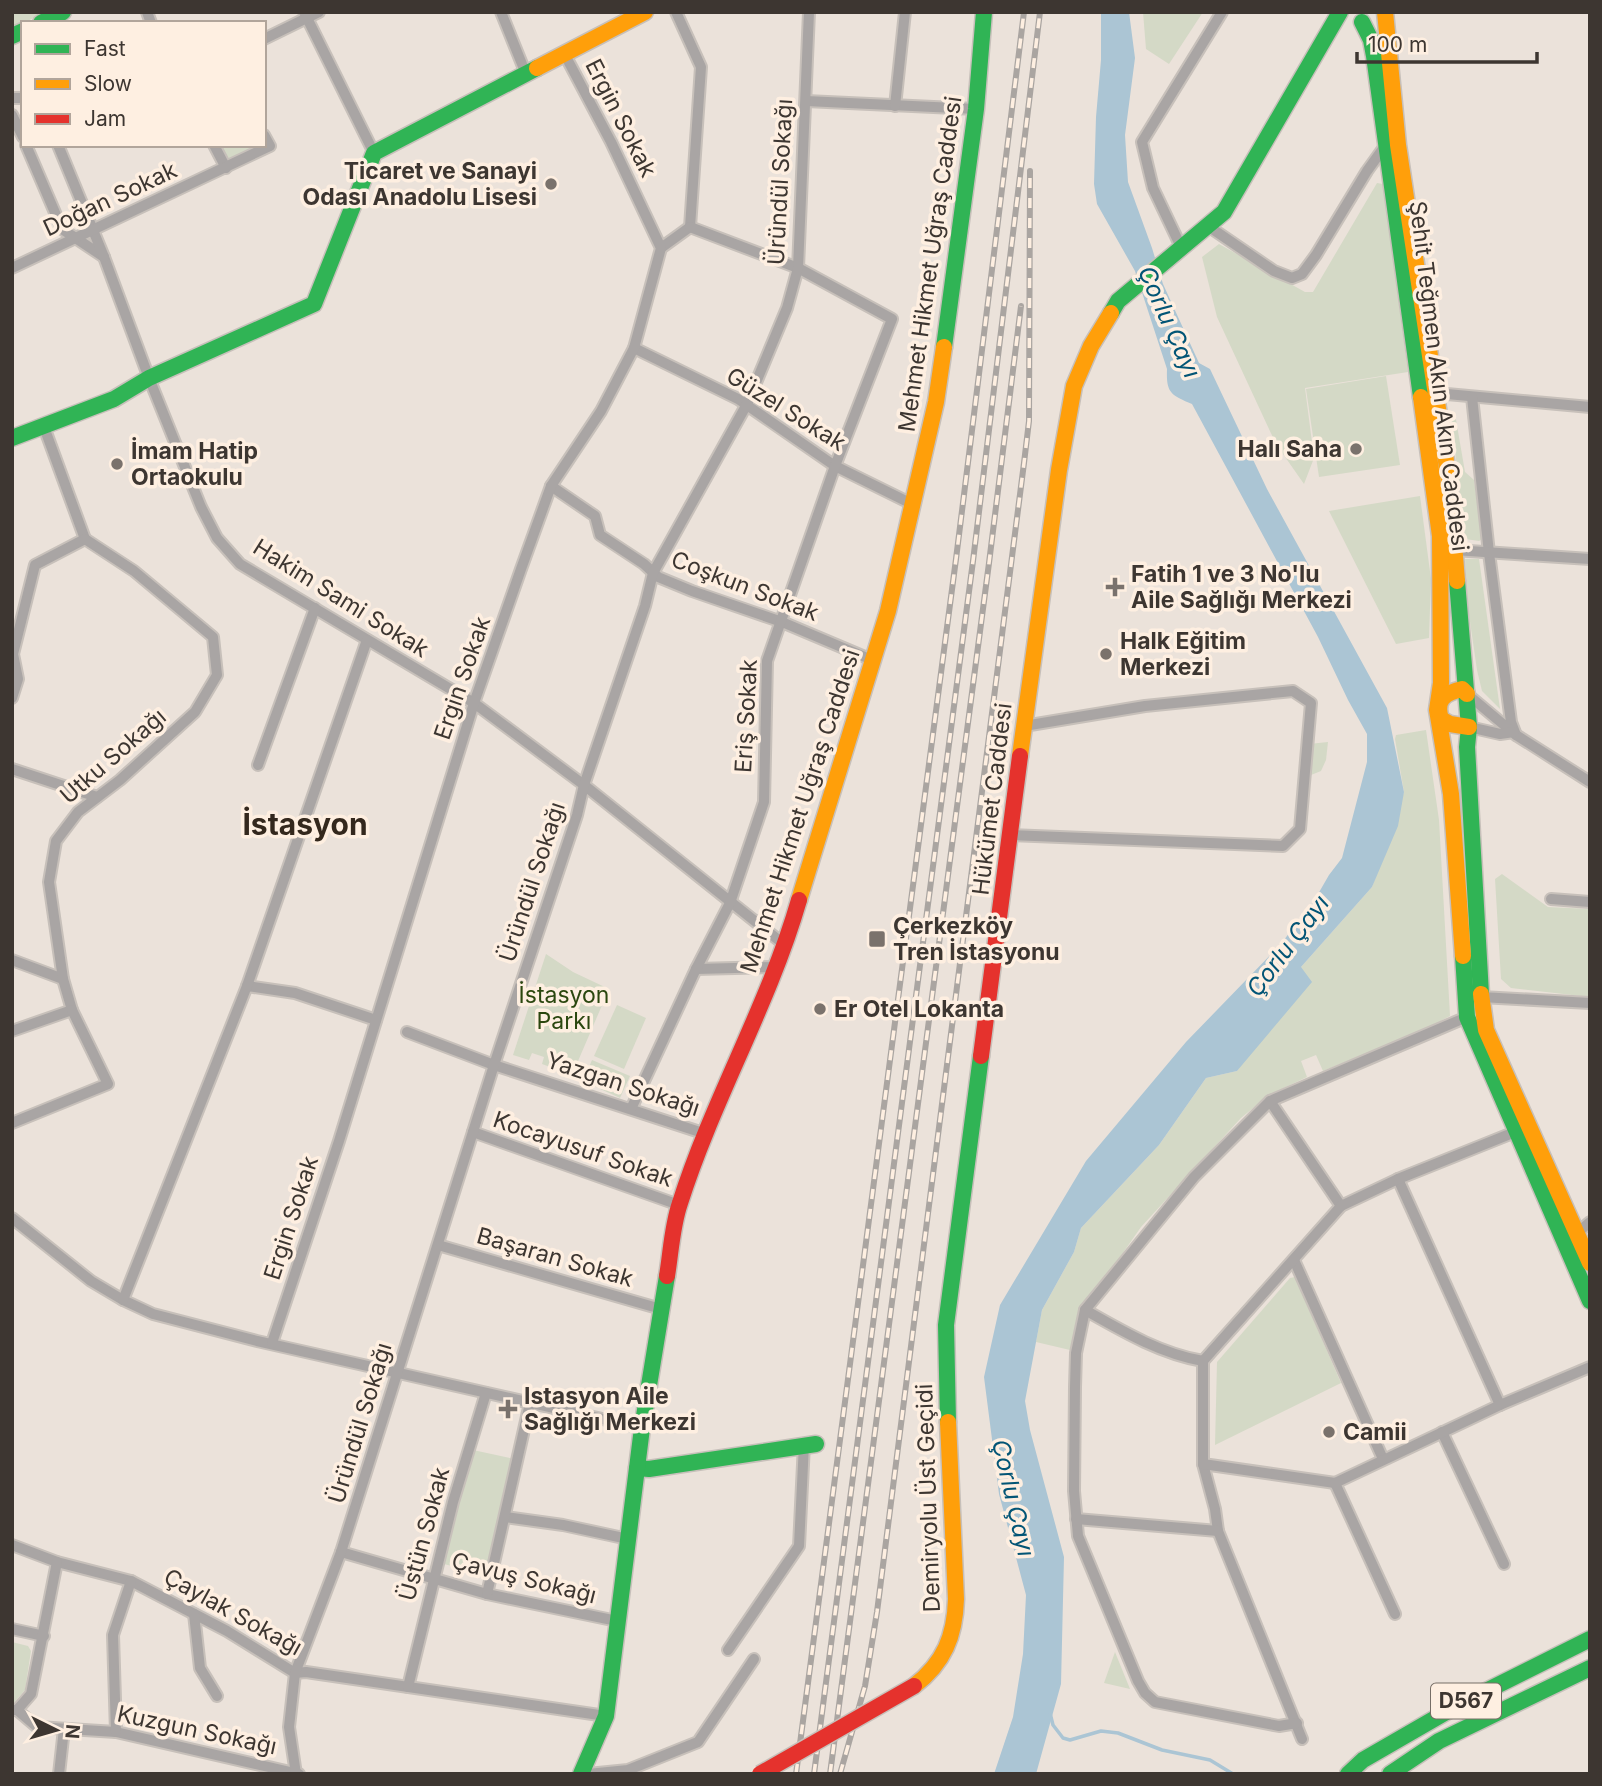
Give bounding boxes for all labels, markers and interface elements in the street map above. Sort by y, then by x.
legend [21,21,266,147]
scale bar [1357,21,1537,65]
text: 100 m [1368,32,1427,57]
text: Fast [84,36,126,61]
street label: Ergin Sokak [579,54,663,182]
text: Slow [84,71,132,96]
street label: Mehmet Hikmet Uğraş Caddesi [893,94,967,434]
street label: Üründül Sokağı [762,98,798,266]
text: Jam [84,106,126,131]
street label: Doğan Sokak [39,156,182,242]
place label: Ticaret ve Sanayi Odası Anadolu Lisesi [302,157,537,211]
marker: Ticaret ve Sanayi Odası Anadolu Lisesi [543,176,559,192]
street label: Şehit Teğmen Akın Akın Caddesi [1404,199,1474,553]
water label: Çorlu Çayı [1132,261,1207,382]
street label: Güzel Sokak [721,361,851,457]
place label: Halı Saha [1237,435,1342,463]
place label: İmam Hatip Ortaokulu [131,437,258,491]
marker: Halı Saha [1348,441,1364,457]
marker: İmam Hatip Ortaokulu [109,456,125,472]
street label: Hakim Sami Sokak [248,533,434,663]
street label: Coşkun Sokak [667,545,823,627]
place label: Fatih 1 ve 3 No'lu Aile Sağlığı Merkezi [1131,560,1352,614]
marker: Fatih 1 ve 3 No'lu Aile Sağlığı Merkezi [1105,577,1125,597]
street label: Ergin Sokak [428,612,496,743]
place label: Halk Eğitim Merkezi [1120,627,1246,681]
street label: Mehmet Hikmet Uğraş Caddesi [734,646,866,976]
marker: Halk Eğitim Merkezi [1098,646,1114,662]
street label: Eriş Sokak [729,658,763,774]
street label: Hükümet Caddesi [966,701,1018,897]
street label: Utku Sokağı [54,702,172,810]
street label: Üründül Sokağı [493,799,571,965]
district label: İstasyon [242,806,368,842]
water label: Çorlu Çayı [1240,889,1335,1002]
place label: Çerkezköy Tren İstasyonu [893,912,1060,966]
marker: Çerkezköy Tren İstasyonu [867,929,887,949]
park label: İstasyon Parkı [519,981,609,1035]
place label: Er Otel Lokanta [834,995,1004,1023]
marker: Er Otel Lokanta [812,1001,828,1017]
street label: Yazgan Sokağı [543,1046,703,1122]
street label: Kocayusuf Sokak [489,1105,677,1193]
street label: Ergin Sokak [258,1152,324,1283]
street label: Başaran Sokak [474,1221,637,1293]
street label: Üründül Sokağı [322,1339,398,1507]
place label: Istasyon Aile Sağlığı Merkezi [524,1382,696,1436]
street label: Demiryolu Üst Geçidi [910,1383,946,1613]
marker: Istasyon Aile Sağlığı Merkezi [498,1399,518,1419]
place label: Camii [1343,1418,1407,1446]
marker: Camii [1321,1424,1337,1440]
water label: Çorlu Çayı [986,1436,1041,1559]
street label: Üstün Sokak [393,1464,455,1604]
street label: Çavuş Sokağı [449,1546,599,1610]
street label: Çaylak Sokağı [159,1562,307,1662]
road number: D567 [1431,1684,1501,1718]
north arrow [21,1695,91,1765]
street label: Kuzgun Sokağı [115,1699,279,1761]
text: N [60,1723,85,1740]

